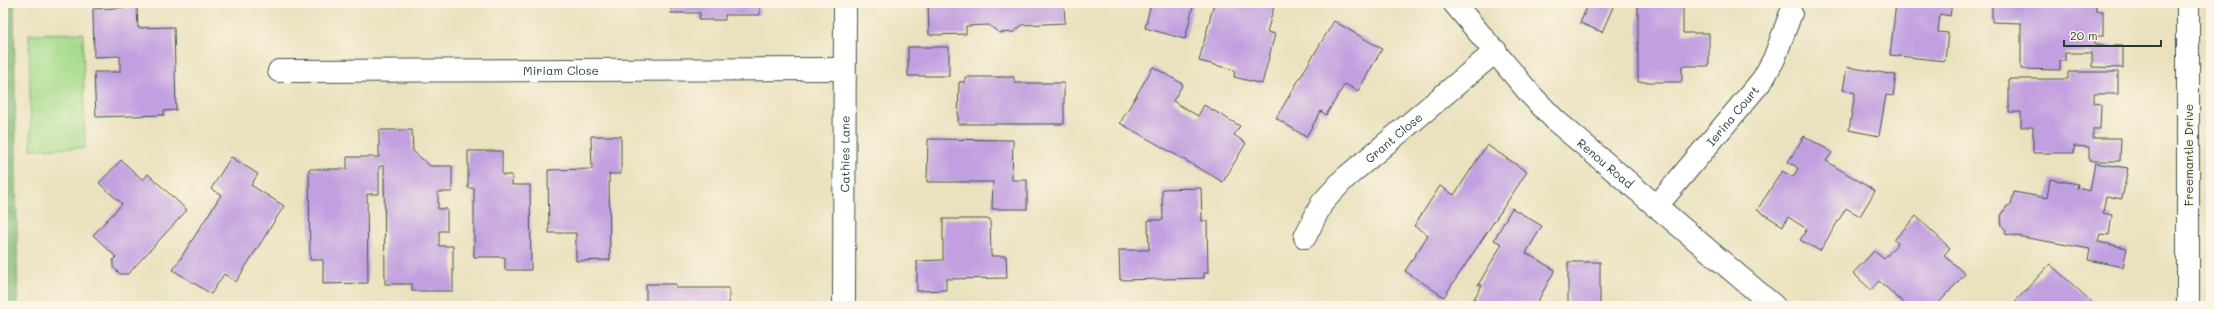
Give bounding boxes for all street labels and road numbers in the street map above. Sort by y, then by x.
street label: Miriam Close [523,62,599,78]
street label: Ierina Court [1702,82,1762,149]
street label: Freemantle Drive [2180,104,2196,206]
street label: Grant Close [1361,109,1425,166]
street label: Cathies Lane [836,116,853,192]
street label: Renou Road [1574,135,1637,192]

